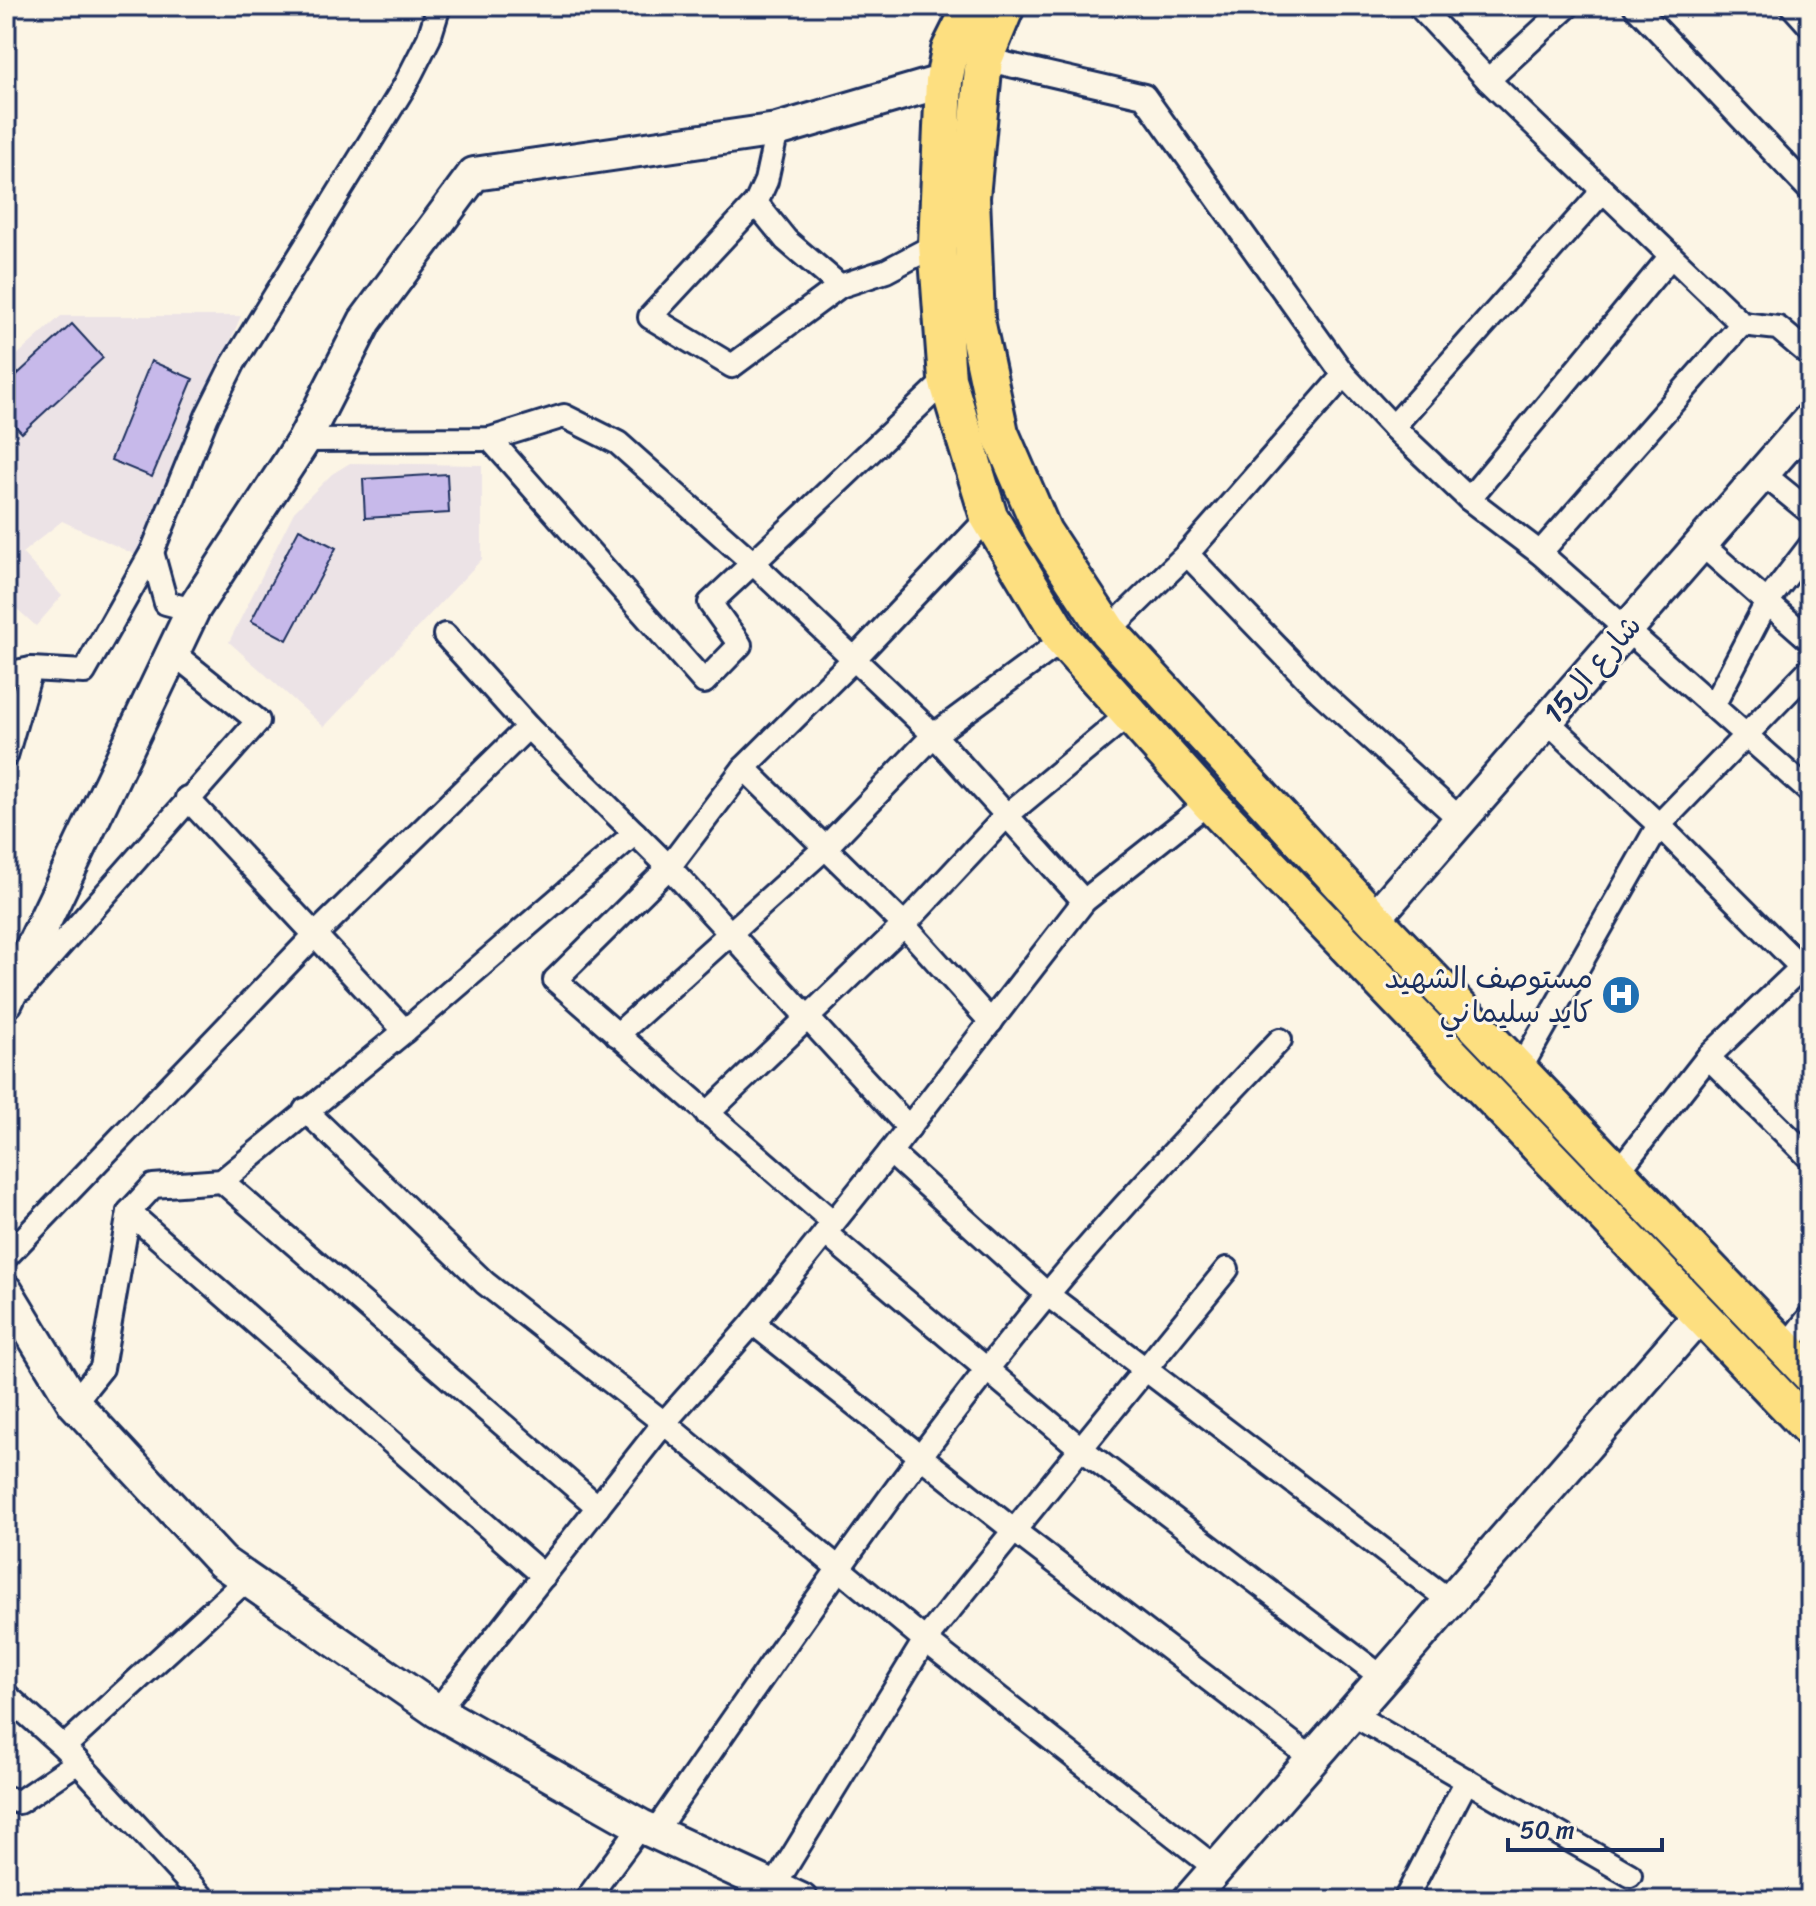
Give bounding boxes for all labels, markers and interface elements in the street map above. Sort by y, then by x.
street label: شارع ال15 [1528,602,1656,736]
place label: مستوصف الشهيد كايد سليماني [1384,951,1593,1039]
hospital icon: مستوصف الشهيد كايد سليماني [1600,974,1642,1016]
scale bar [1508,1802,1662,1852]
text: 50 m [1520,1809,1575,1851]

